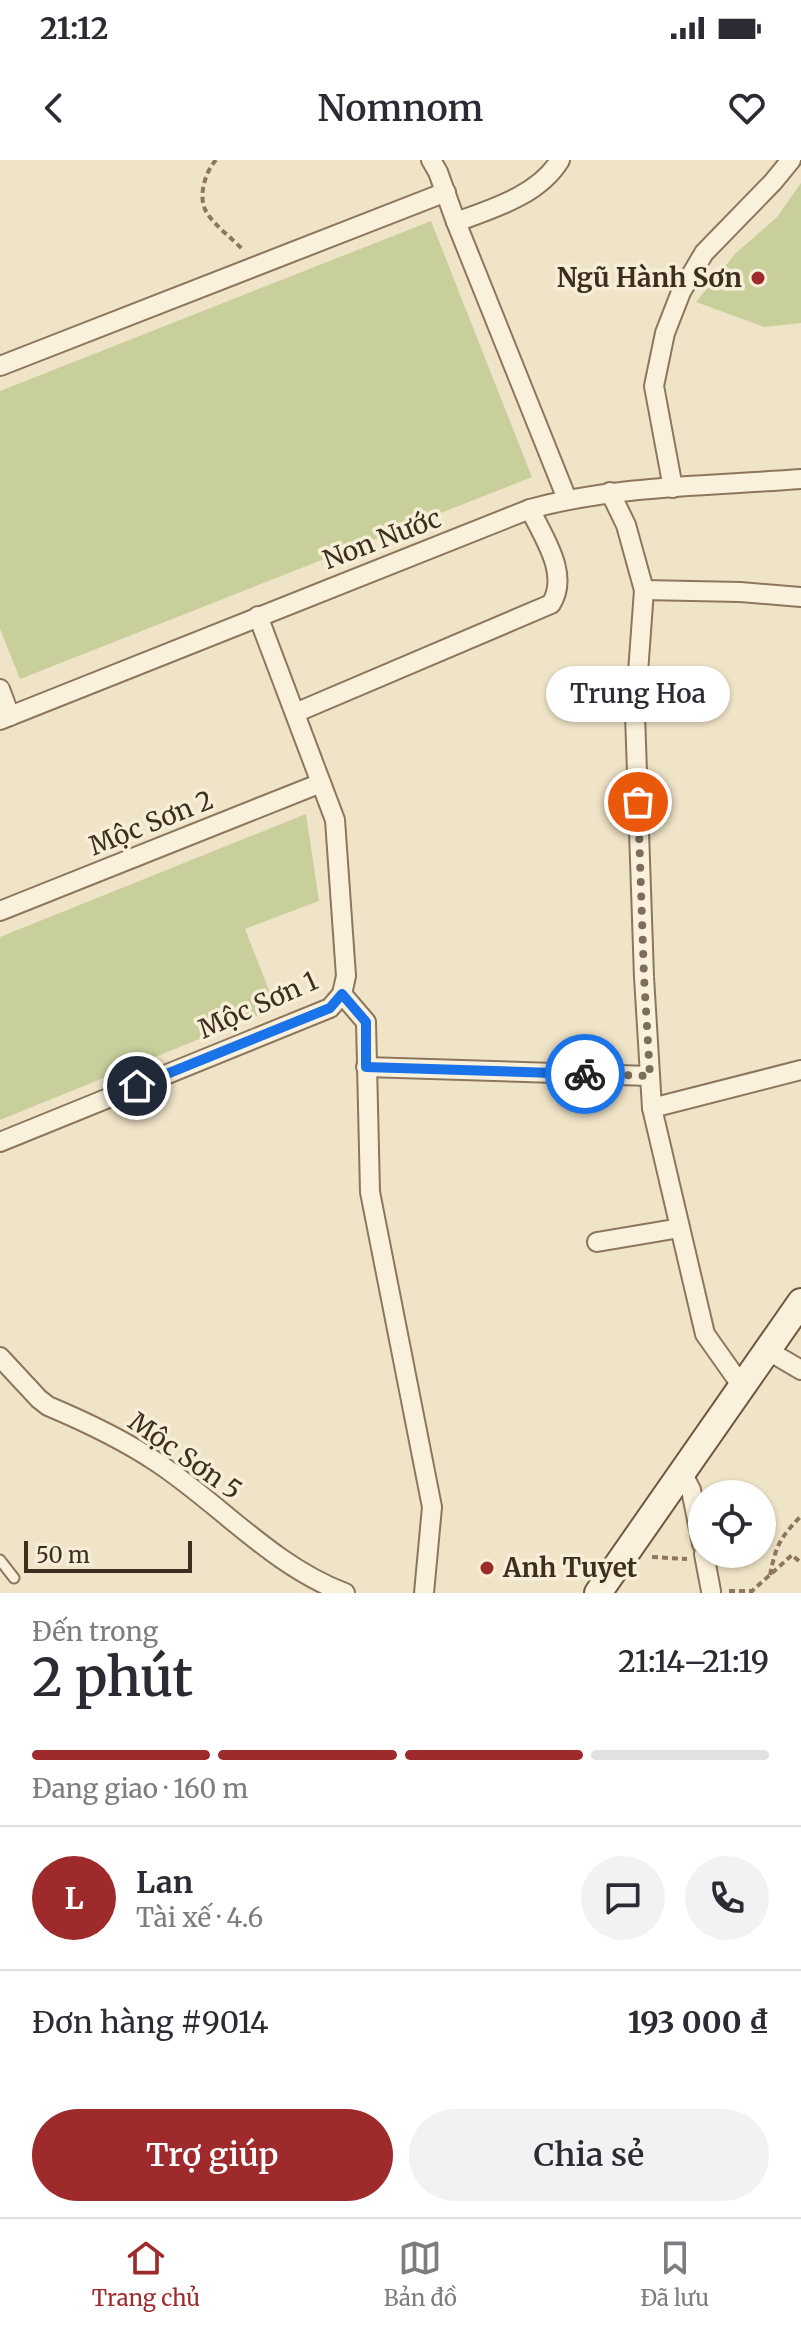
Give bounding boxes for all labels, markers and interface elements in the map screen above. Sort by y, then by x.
text: 21:12 [40,9,108,47]
icon: back [32,86,76,130]
text: Nomnom [317,86,484,131]
icon: heart [725,86,769,130]
place label: Ngũ Hành Sơn [557,261,742,294]
marker: Ngũ Hành Sơn [749,269,767,287]
street label: Non Nước [318,501,445,576]
callout: Trung Hoa [546,666,730,722]
text: Trung Hoa [570,677,706,710]
pin [604,768,672,836]
icon: bag [616,780,660,824]
street label: Mộc Sơn 2 [84,783,218,862]
street label: Mộc Sơn 1 [193,964,323,1045]
courier [545,1034,625,1114]
pin [103,1052,171,1120]
icon: bike [563,1052,607,1096]
icon: home [115,1064,159,1108]
street label: Mộc Sơn 5 [122,1405,248,1507]
map controls [688,1480,776,1568]
button: locate [688,1480,776,1568]
scale bar [24,1537,192,1573]
text: 50 m [36,1541,90,1569]
place label: Anh Tuyet [502,1551,638,1584]
marker: Anh Tuyet [478,1559,496,1577]
text: Đến trong [32,1615,158,1648]
text: 21:14–21:19 [618,1642,769,1680]
text: 2 phút [32,1645,193,1710]
text: Đang giao · 160 m [32,1772,248,1805]
button: chat [581,1856,665,1940]
button: phone [685,1856,769,1940]
text: Lan [136,1863,193,1901]
text: L [64,1879,84,1917]
text: Tài xế · 4.6 [136,1901,263,1934]
text: Đơn hàng #9014 [32,2003,268,2041]
text: 193 000 ₫ [628,2003,769,2041]
button: Trợ giúp [32,2109,393,2201]
button: Chia sẻ [409,2109,769,2201]
tab: Trang chủ [92,2236,200,2312]
tab: Bản đồ [384,2236,457,2312]
tab: Đã lưu [640,2236,709,2312]

